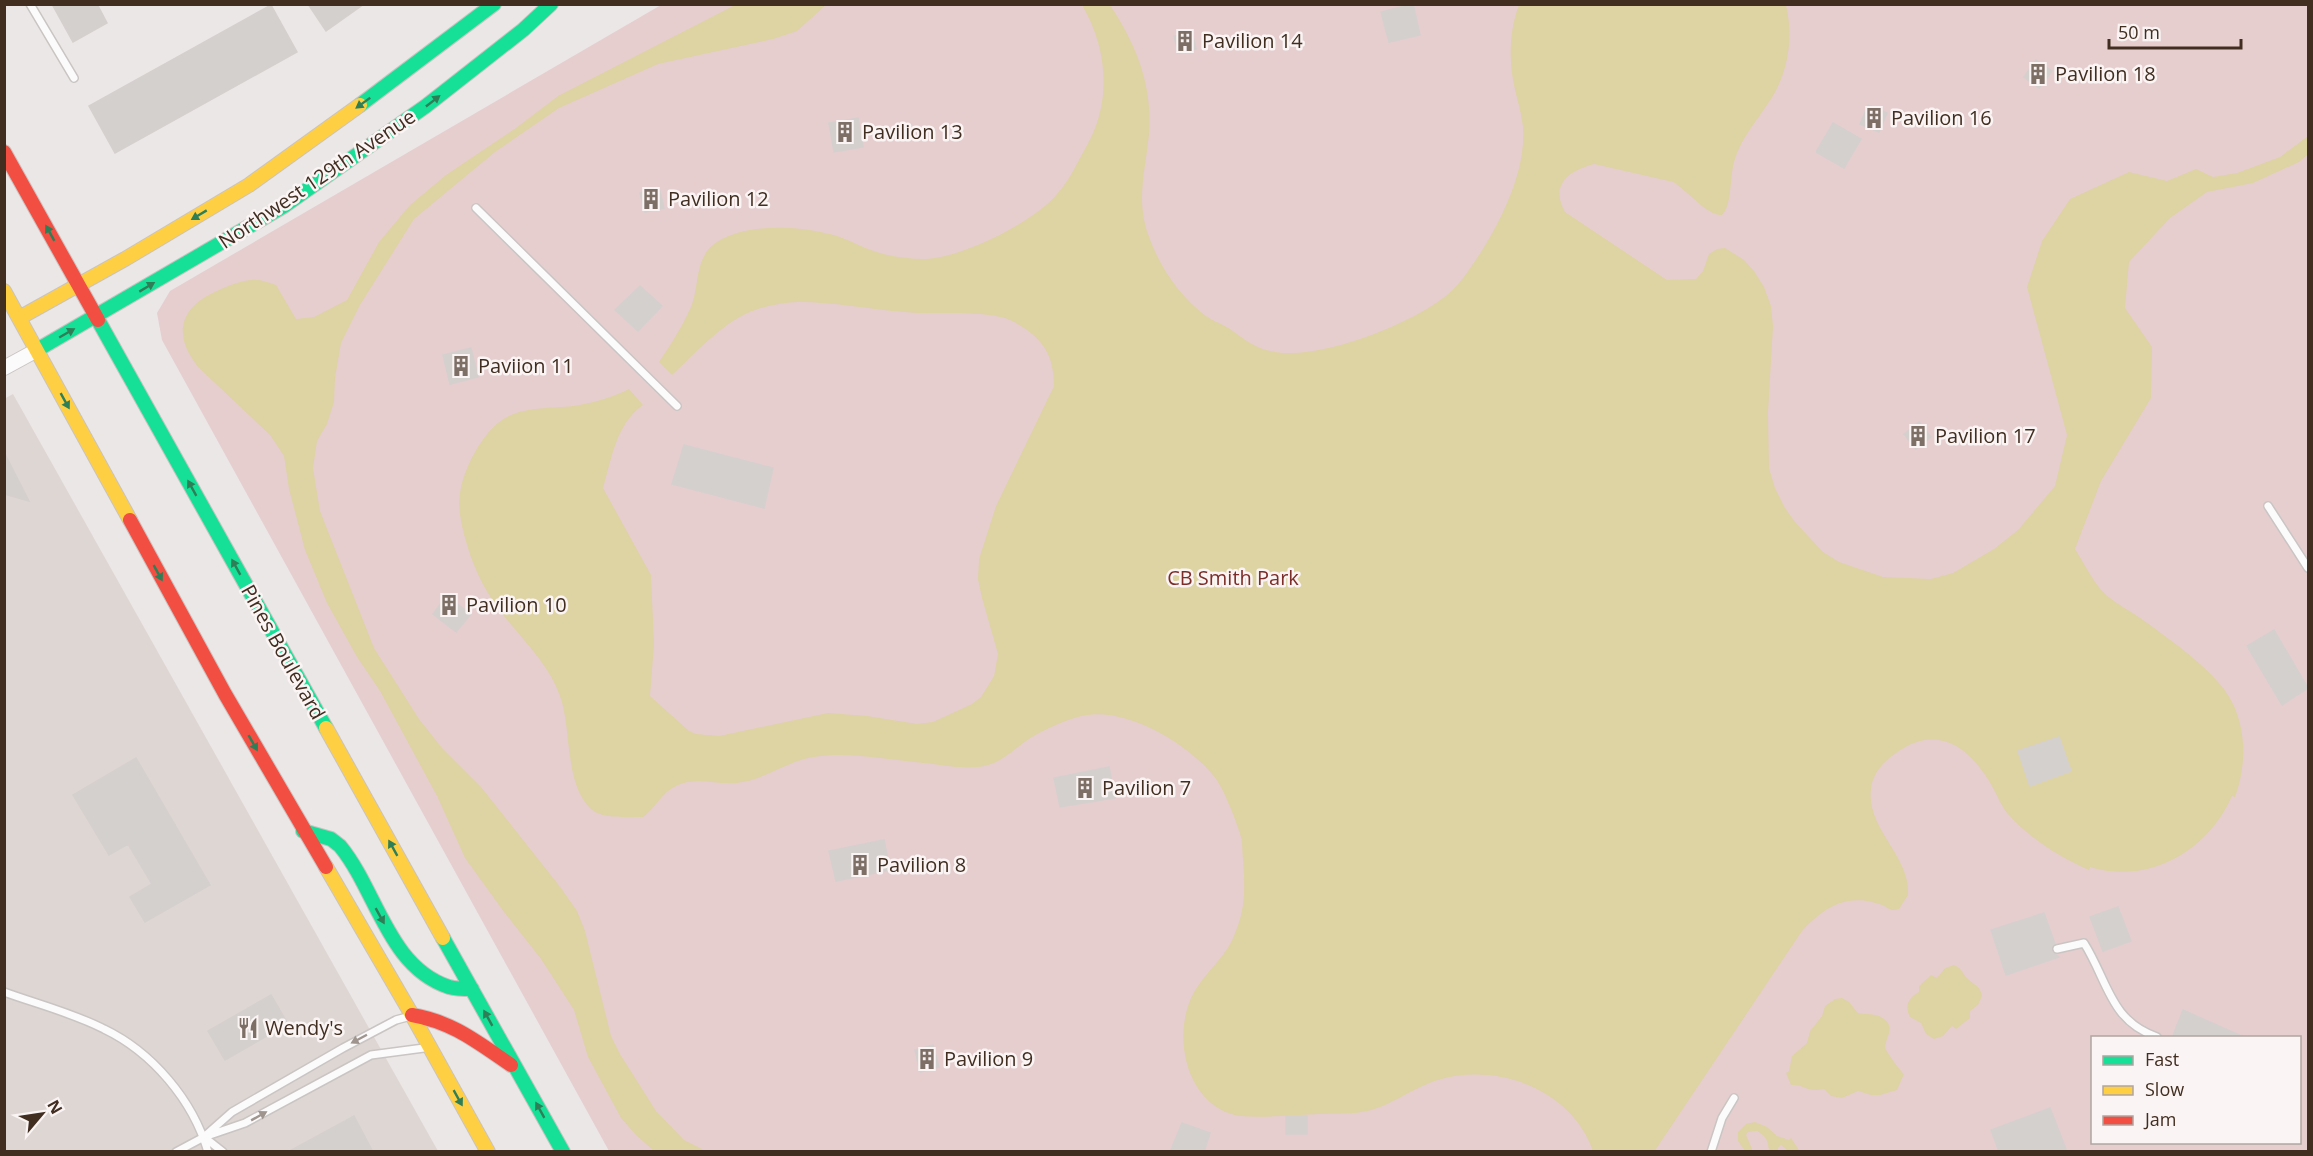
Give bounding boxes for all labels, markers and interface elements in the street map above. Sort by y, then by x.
scale bar [2109,12,2241,50]
text: 50 m [2118,20,2160,44]
place label: Pavilion 14 [1202,27,1303,54]
building icon: Pavilion 14 [1173,29,1197,53]
place label: Pavilion 18 [2055,60,2156,87]
building icon: Pavilion 18 [2026,62,2050,86]
one-way arrow [426,95,441,107]
one-way arrow [356,97,372,109]
street label: Northwest 129th Avenue [213,103,420,255]
place label: Pavilion 16 [1891,104,1992,131]
building icon: Pavilion 16 [1862,106,1886,130]
place label: Pavilion 13 [862,118,963,145]
building icon: Pavilion 13 [833,120,857,144]
place label: Pavilion 12 [668,185,769,212]
building icon: Pavilion 12 [639,187,663,211]
one-way arrow [191,209,207,220]
one-way arrow [45,225,55,242]
one-way arrow [139,282,156,292]
one-way arrow [58,328,75,338]
place label: Paviion 11 [478,352,574,379]
building icon: Paviion 11 [449,354,473,378]
one-way arrow [60,393,70,410]
place label: Pavilion 17 [1935,422,2036,449]
building icon: Pavilion 17 [1906,424,1930,448]
one-way arrow [187,479,197,496]
one-way arrow [231,559,241,576]
one-way arrow [153,564,163,581]
park label: CB Smith Park [1167,564,1299,591]
street label: Pines Boulevard [235,579,332,724]
place label: Pavilion 10 [466,591,567,618]
building icon: Pavilion 10 [437,593,461,617]
one-way arrow [248,735,258,752]
place label: Pavilion 7 [1102,774,1191,801]
building icon: Pavilion 7 [1073,776,1097,800]
one-way arrow [388,839,398,856]
place label: Pavilion 8 [877,851,966,878]
building icon: Pavilion 8 [848,853,872,877]
one-way arrow [375,907,385,924]
one-way arrow [483,1009,493,1026]
place label: Wendy's [265,1014,343,1041]
restaurant icon: Wendy's [236,1016,260,1040]
one-way arrow [350,1034,367,1044]
legend [2091,1036,2301,1144]
place label: Pavilion 9 [944,1045,1033,1072]
building icon: Pavilion 9 [915,1047,939,1071]
text: Fast [2145,1047,2179,1071]
text: Slow [2145,1077,2184,1101]
north arrow [12,1084,72,1144]
one-way arrow [453,1090,463,1107]
text: N [42,1096,68,1118]
one-way arrow [535,1101,545,1118]
text: Jam [2143,1107,2177,1131]
one-way arrow [250,1111,267,1121]

